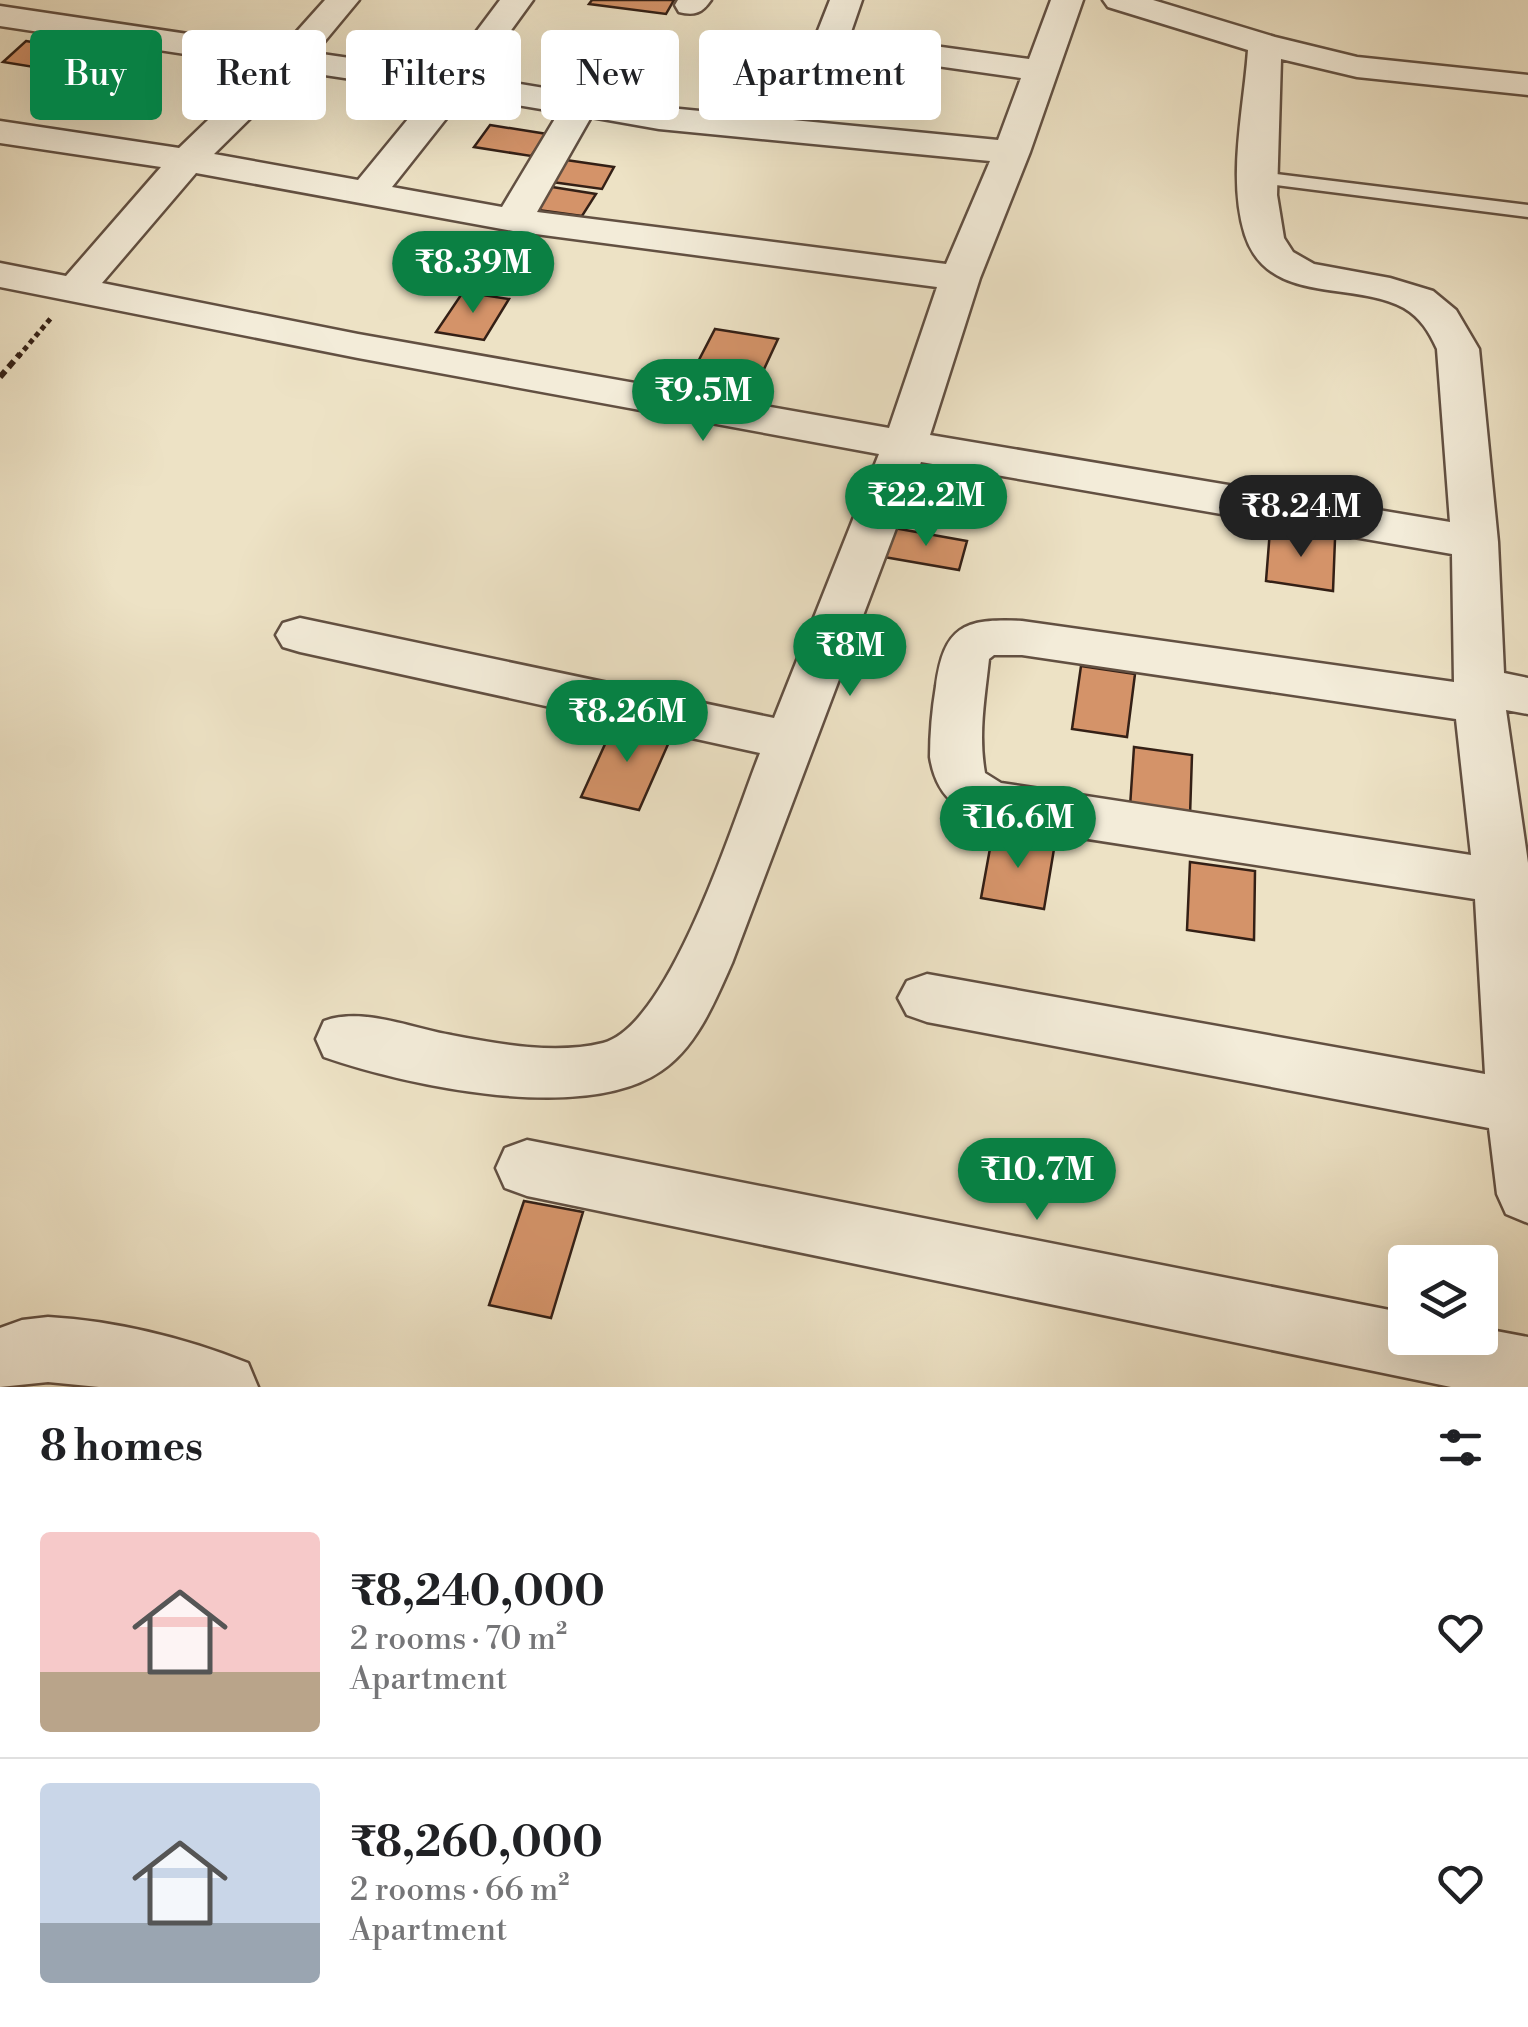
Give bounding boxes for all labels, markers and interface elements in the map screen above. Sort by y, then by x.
chip: Buy [30,30,162,120]
chip: Rent [182,30,326,120]
chip: Filters [346,30,521,120]
chip: New [541,30,679,120]
chip: Apartment [699,30,941,120]
pin: ₹8.39M [392,231,554,316]
text: ₹8.39M [414,243,532,283]
pin: ₹9.5M [633,359,773,444]
text: ₹9.5M [654,371,752,411]
pin: ₹22.2M [845,464,1007,549]
pin: ₹8.24M [1220,475,1382,560]
text: ₹22.2M [867,476,985,516]
text: ₹8.24M [1241,487,1361,527]
pin: ₹8M [802,614,898,699]
text: ₹8M [815,626,885,666]
pin: ₹8.26M [546,680,708,765]
text: ₹8.26M [568,692,686,732]
pin: ₹16.6M [937,786,1099,871]
text: ₹16.6M [962,798,1074,838]
pin: ₹10.7M [956,1138,1118,1223]
text: ₹10.7M [980,1150,1094,1190]
map controls [1388,1245,1498,1355]
button: layers [1388,1245,1498,1355]
icon: filters [1433,1420,1488,1475]
text: 8 homes [40,1421,203,1474]
text: ₹8,240,000 [350,1566,605,1619]
icon: home [120,1572,240,1692]
icon: heart [1433,1605,1488,1660]
text: 2 rooms · 70 m² [350,1619,567,1659]
text: Apartment [350,1659,507,1699]
text: ₹8,260,000 [350,1817,603,1870]
icon: home [120,1823,240,1943]
icon: heart [1433,1856,1488,1911]
text: 2 rooms · 66 m² [350,1870,569,1910]
text: Apartment [350,1910,507,1950]

